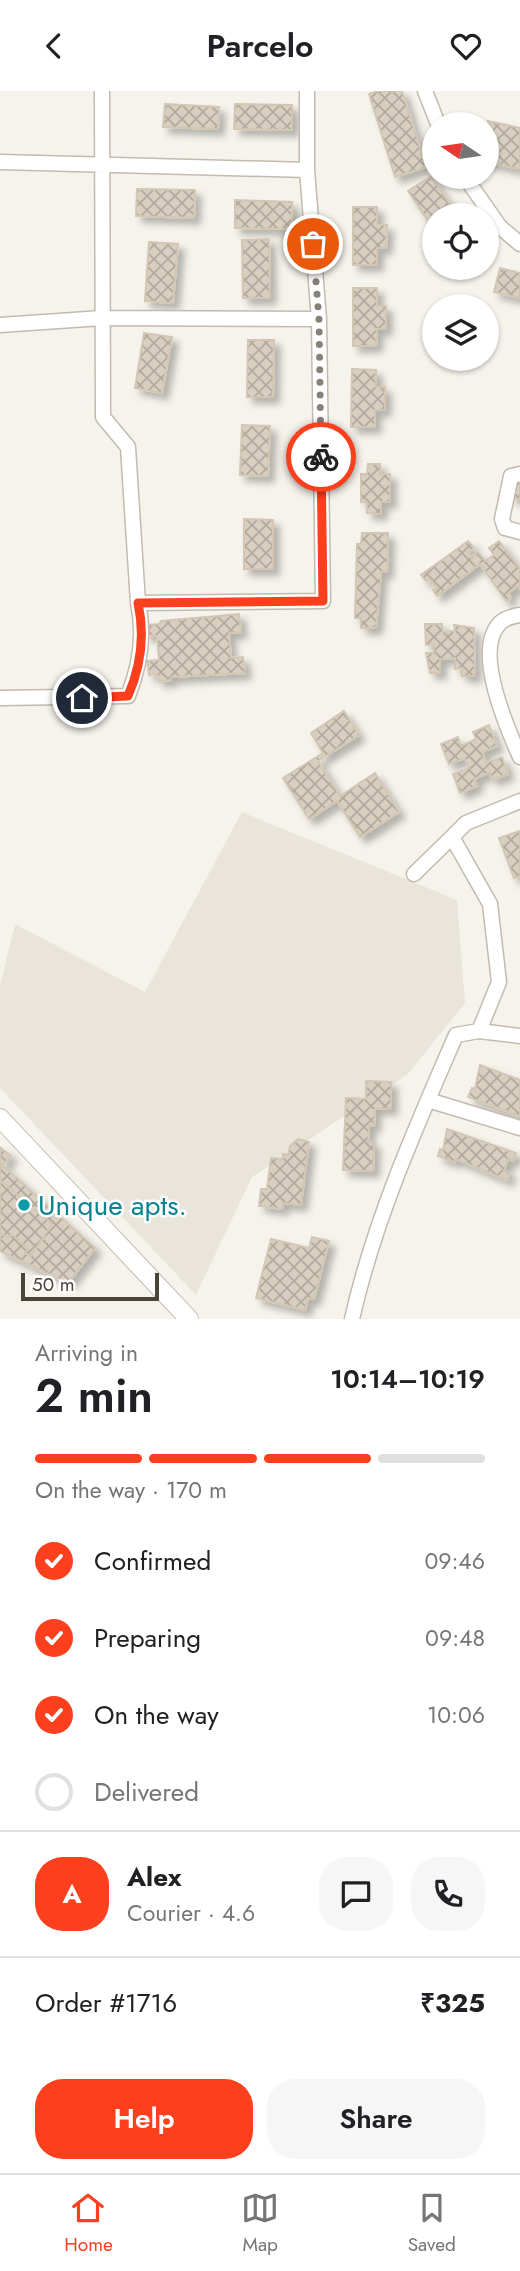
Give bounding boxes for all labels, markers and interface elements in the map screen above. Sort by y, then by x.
text: Parcelo [207,23,313,69]
icon: back [35,27,73,65]
icon: heart [447,27,485,65]
north arrow [422,112,499,189]
map controls [422,112,499,371]
button: locate [422,203,499,280]
pin [283,214,343,274]
icon: bag [294,225,332,263]
button: layers [422,294,499,371]
courier [286,422,356,492]
icon: bike [302,438,340,476]
pin [52,668,112,728]
icon: home [63,679,101,717]
place label: Unique apts. [38,1185,187,1226]
marker: Unique apts. [16,1197,32,1213]
scale bar [21,1270,159,1302]
text: 50 m [32,1271,75,1298]
text: Arriving in [35,1336,138,1370]
text: 10:14–10:19 [330,1360,485,1398]
text: 2 min [35,1363,153,1429]
text: On the way · 170 m [35,1473,227,1507]
icon: check [35,1542,73,1580]
text: Confirmed [94,1542,211,1580]
text: 09:46 [424,1544,485,1578]
icon: check [35,1619,73,1657]
text: Preparing [94,1619,201,1657]
text: 09:48 [425,1621,485,1655]
icon: check [35,1696,73,1734]
text: On the way [94,1696,219,1734]
text: 10:06 [427,1698,485,1732]
text: Delivered [94,1773,199,1811]
button: chat [319,1857,393,1931]
button: phone [411,1857,485,1931]
text: Alex [127,1858,181,1896]
text: A [62,1875,82,1913]
text: Courier · 4.6 [127,1896,255,1930]
text: Order #1716 [35,1984,177,2022]
text: ₹325 [420,1984,485,2022]
button: Help [35,2079,253,2159]
button: Share [267,2079,485,2159]
tab: Home [64,2189,113,2258]
tab: Map [241,2189,279,2258]
tab: Saved [408,2189,456,2258]

